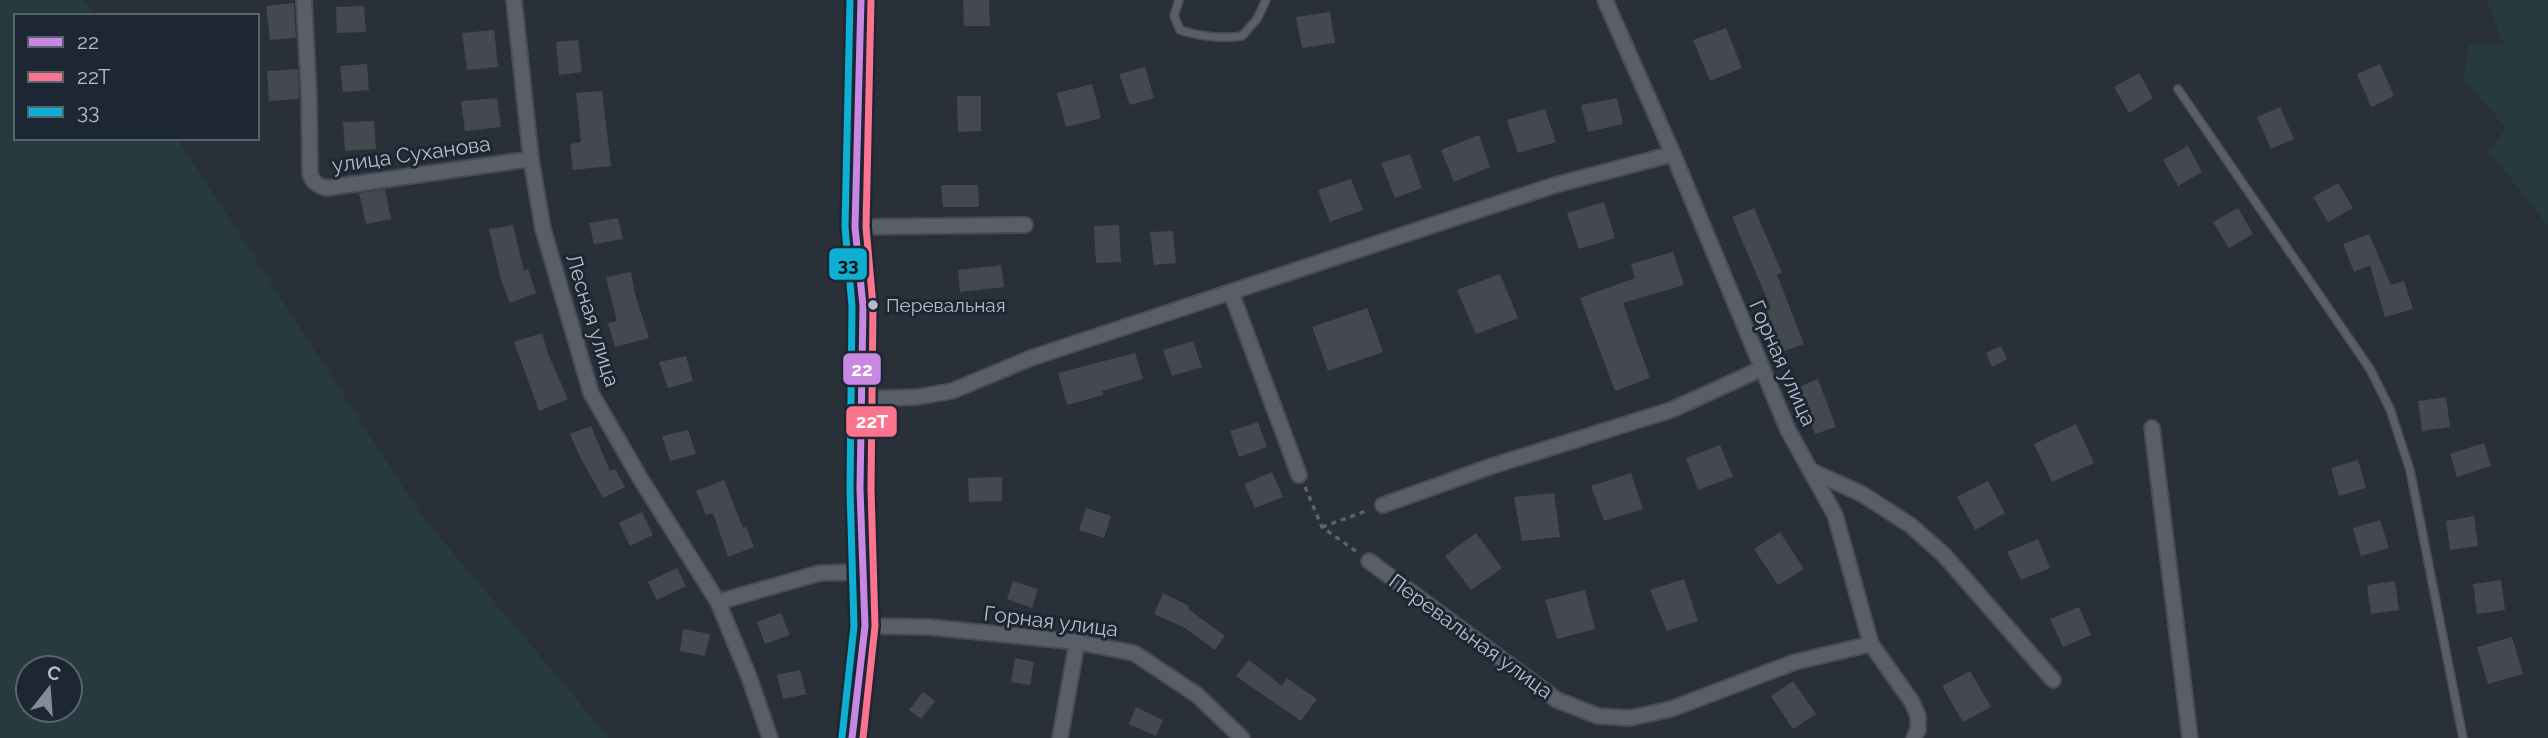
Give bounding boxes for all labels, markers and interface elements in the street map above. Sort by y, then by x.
legend [14,14,259,140]
text: 22 [77,29,99,54]
text: 22Т [77,64,111,89]
text: 33 [77,99,99,124]
street label: улица Суханова [330,130,492,178]
line badge: 33 [828,247,868,281]
street label: Лесная улица [561,250,625,390]
text: 33 [837,253,859,275]
place label: Перевальная [886,294,1005,316]
street label: Горная улица [1744,296,1822,430]
marker: Перевальная [866,298,880,312]
line badge: 22 [842,352,882,386]
text: 22 [851,358,873,380]
line badge: 22Т [845,405,898,438]
text: 22Т [856,410,889,432]
street label: Перевальная улица [1384,568,1558,704]
street label: Горная улица [982,600,1120,642]
north arrow [14,654,84,724]
text: С [45,660,63,685]

